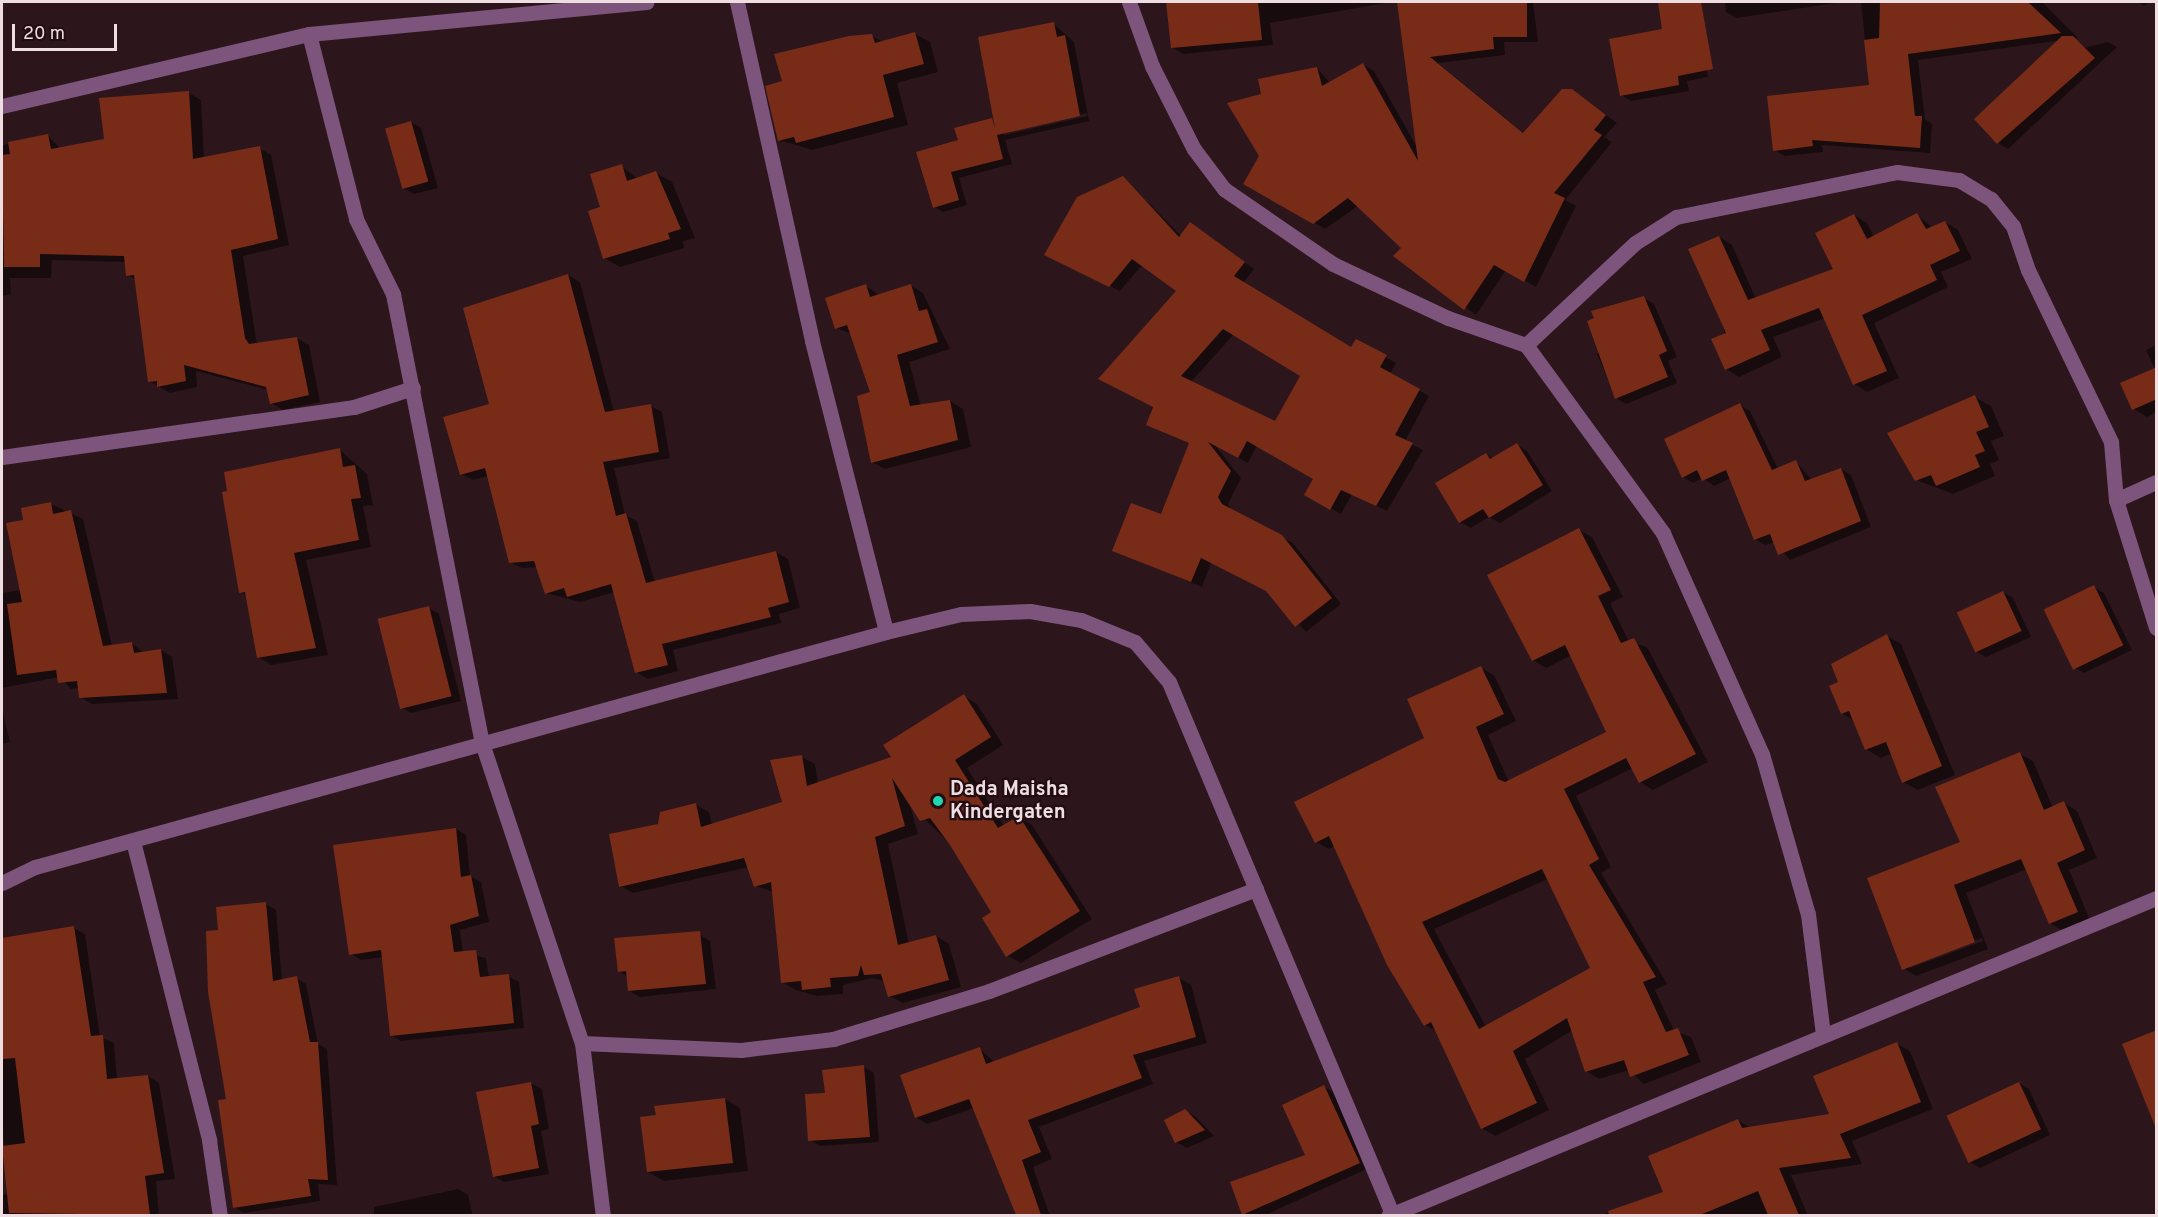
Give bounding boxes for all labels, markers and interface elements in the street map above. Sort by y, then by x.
scale bar [15,12,120,50]
text: 20 m [23,23,65,46]
place label: Dada Maisha Kindergaten [950,778,1069,825]
marker: Dada Maisha Kindergaten [931,794,945,808]

